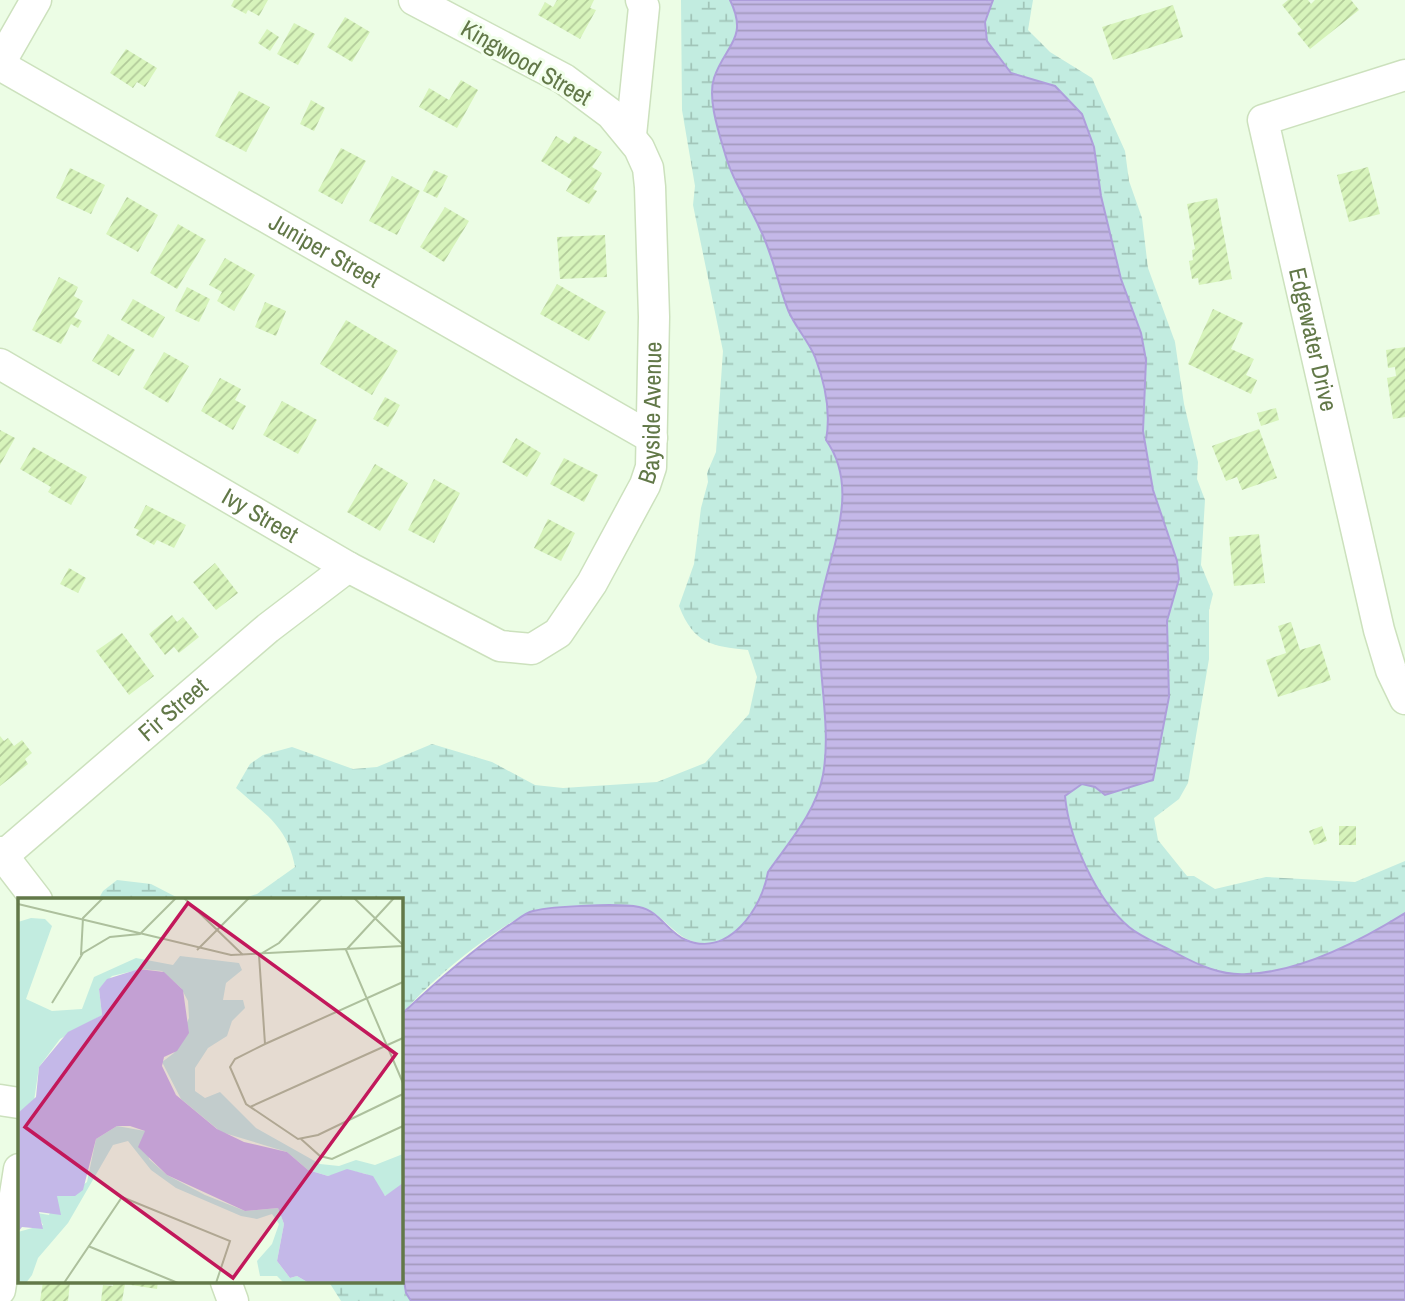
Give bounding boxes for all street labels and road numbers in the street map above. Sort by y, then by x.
street label: Kingwood Street [455,12,598,113]
street label: Juniper Street [263,205,387,295]
street label: Edgewater Drive [1282,264,1346,414]
street label: Bayside Avenue [630,341,669,488]
street label: Ivy Street [216,480,305,550]
street label: Fir Street [131,670,214,748]

